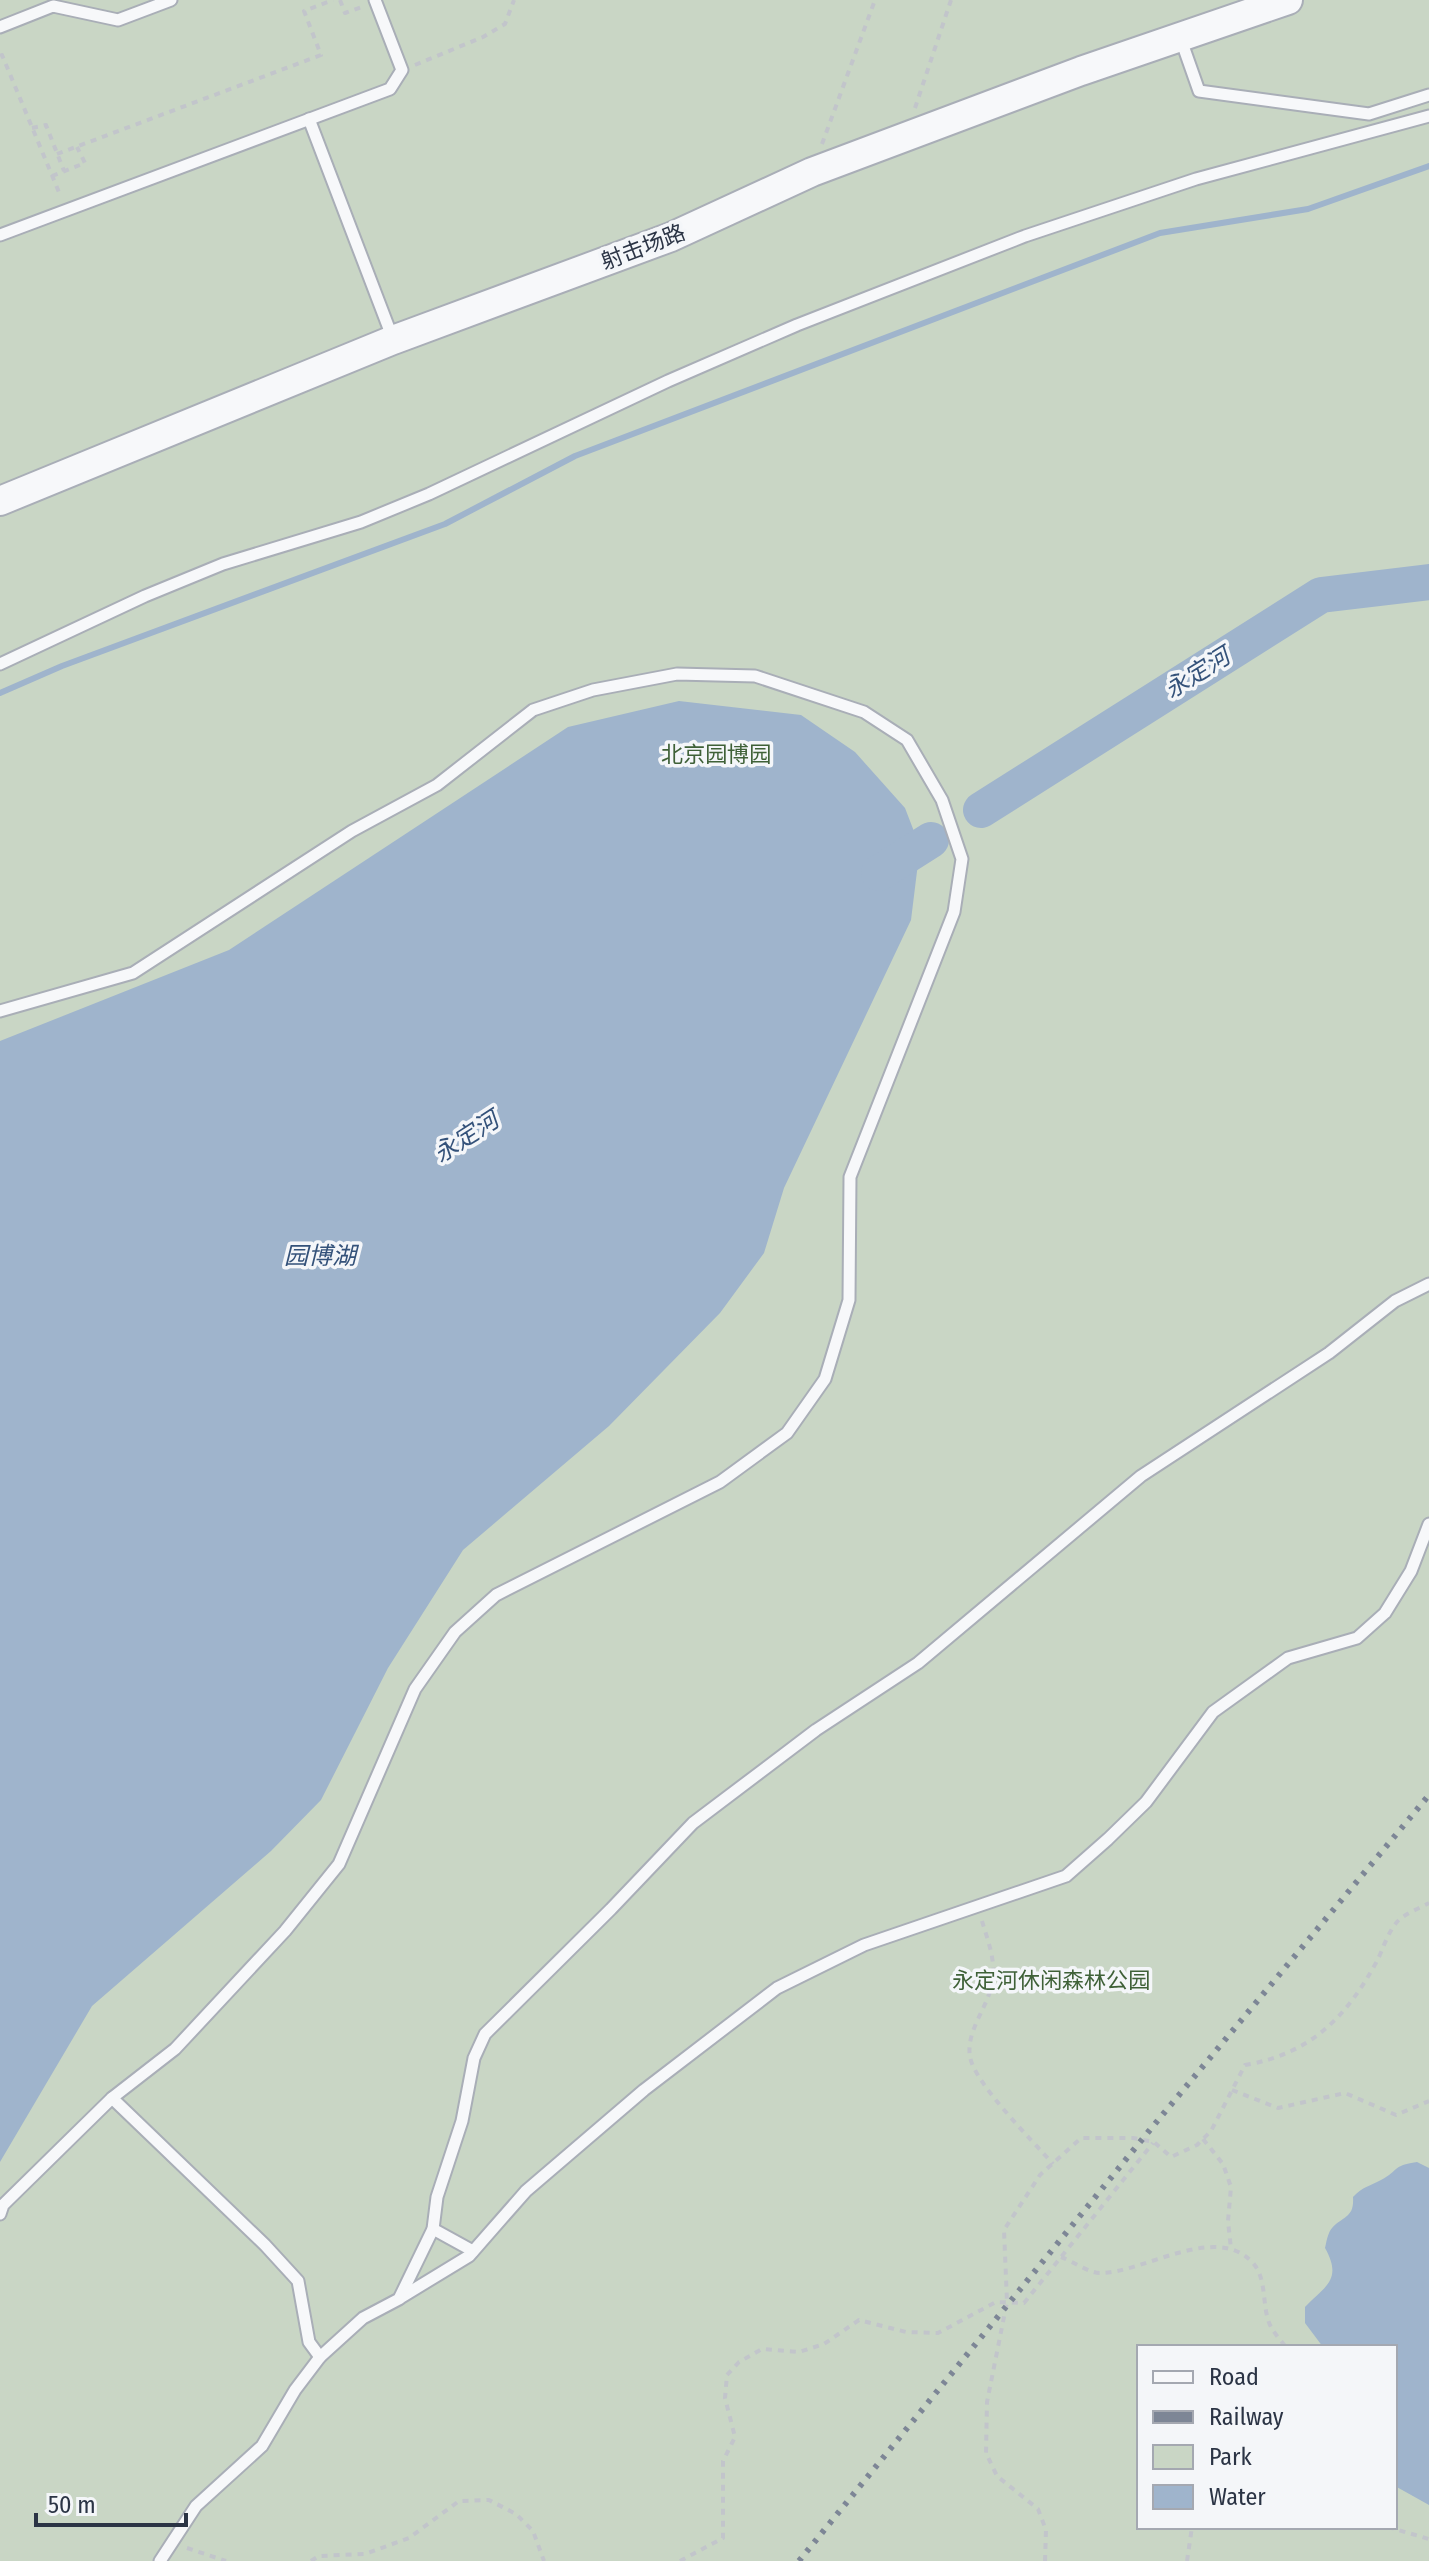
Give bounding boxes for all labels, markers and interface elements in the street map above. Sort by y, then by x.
street label: 射击场路 [597,219,689,275]
water label: 永定河 [1159,640,1238,704]
park label: 北京园博园 [661,741,771,768]
water label: 永定河 [428,1103,507,1168]
water label: 园博湖 [284,1242,360,1270]
park label: 永定河休闲森林公园 [952,1967,1150,1994]
legend [1137,2345,1397,2529]
text: Road [1209,2363,1259,2391]
text: Railway [1209,2403,1284,2431]
text: Park [1209,2443,1252,2471]
scale bar [36,2477,186,2527]
text: Water [1209,2483,1266,2511]
text: 50 m [48,2491,96,2519]

